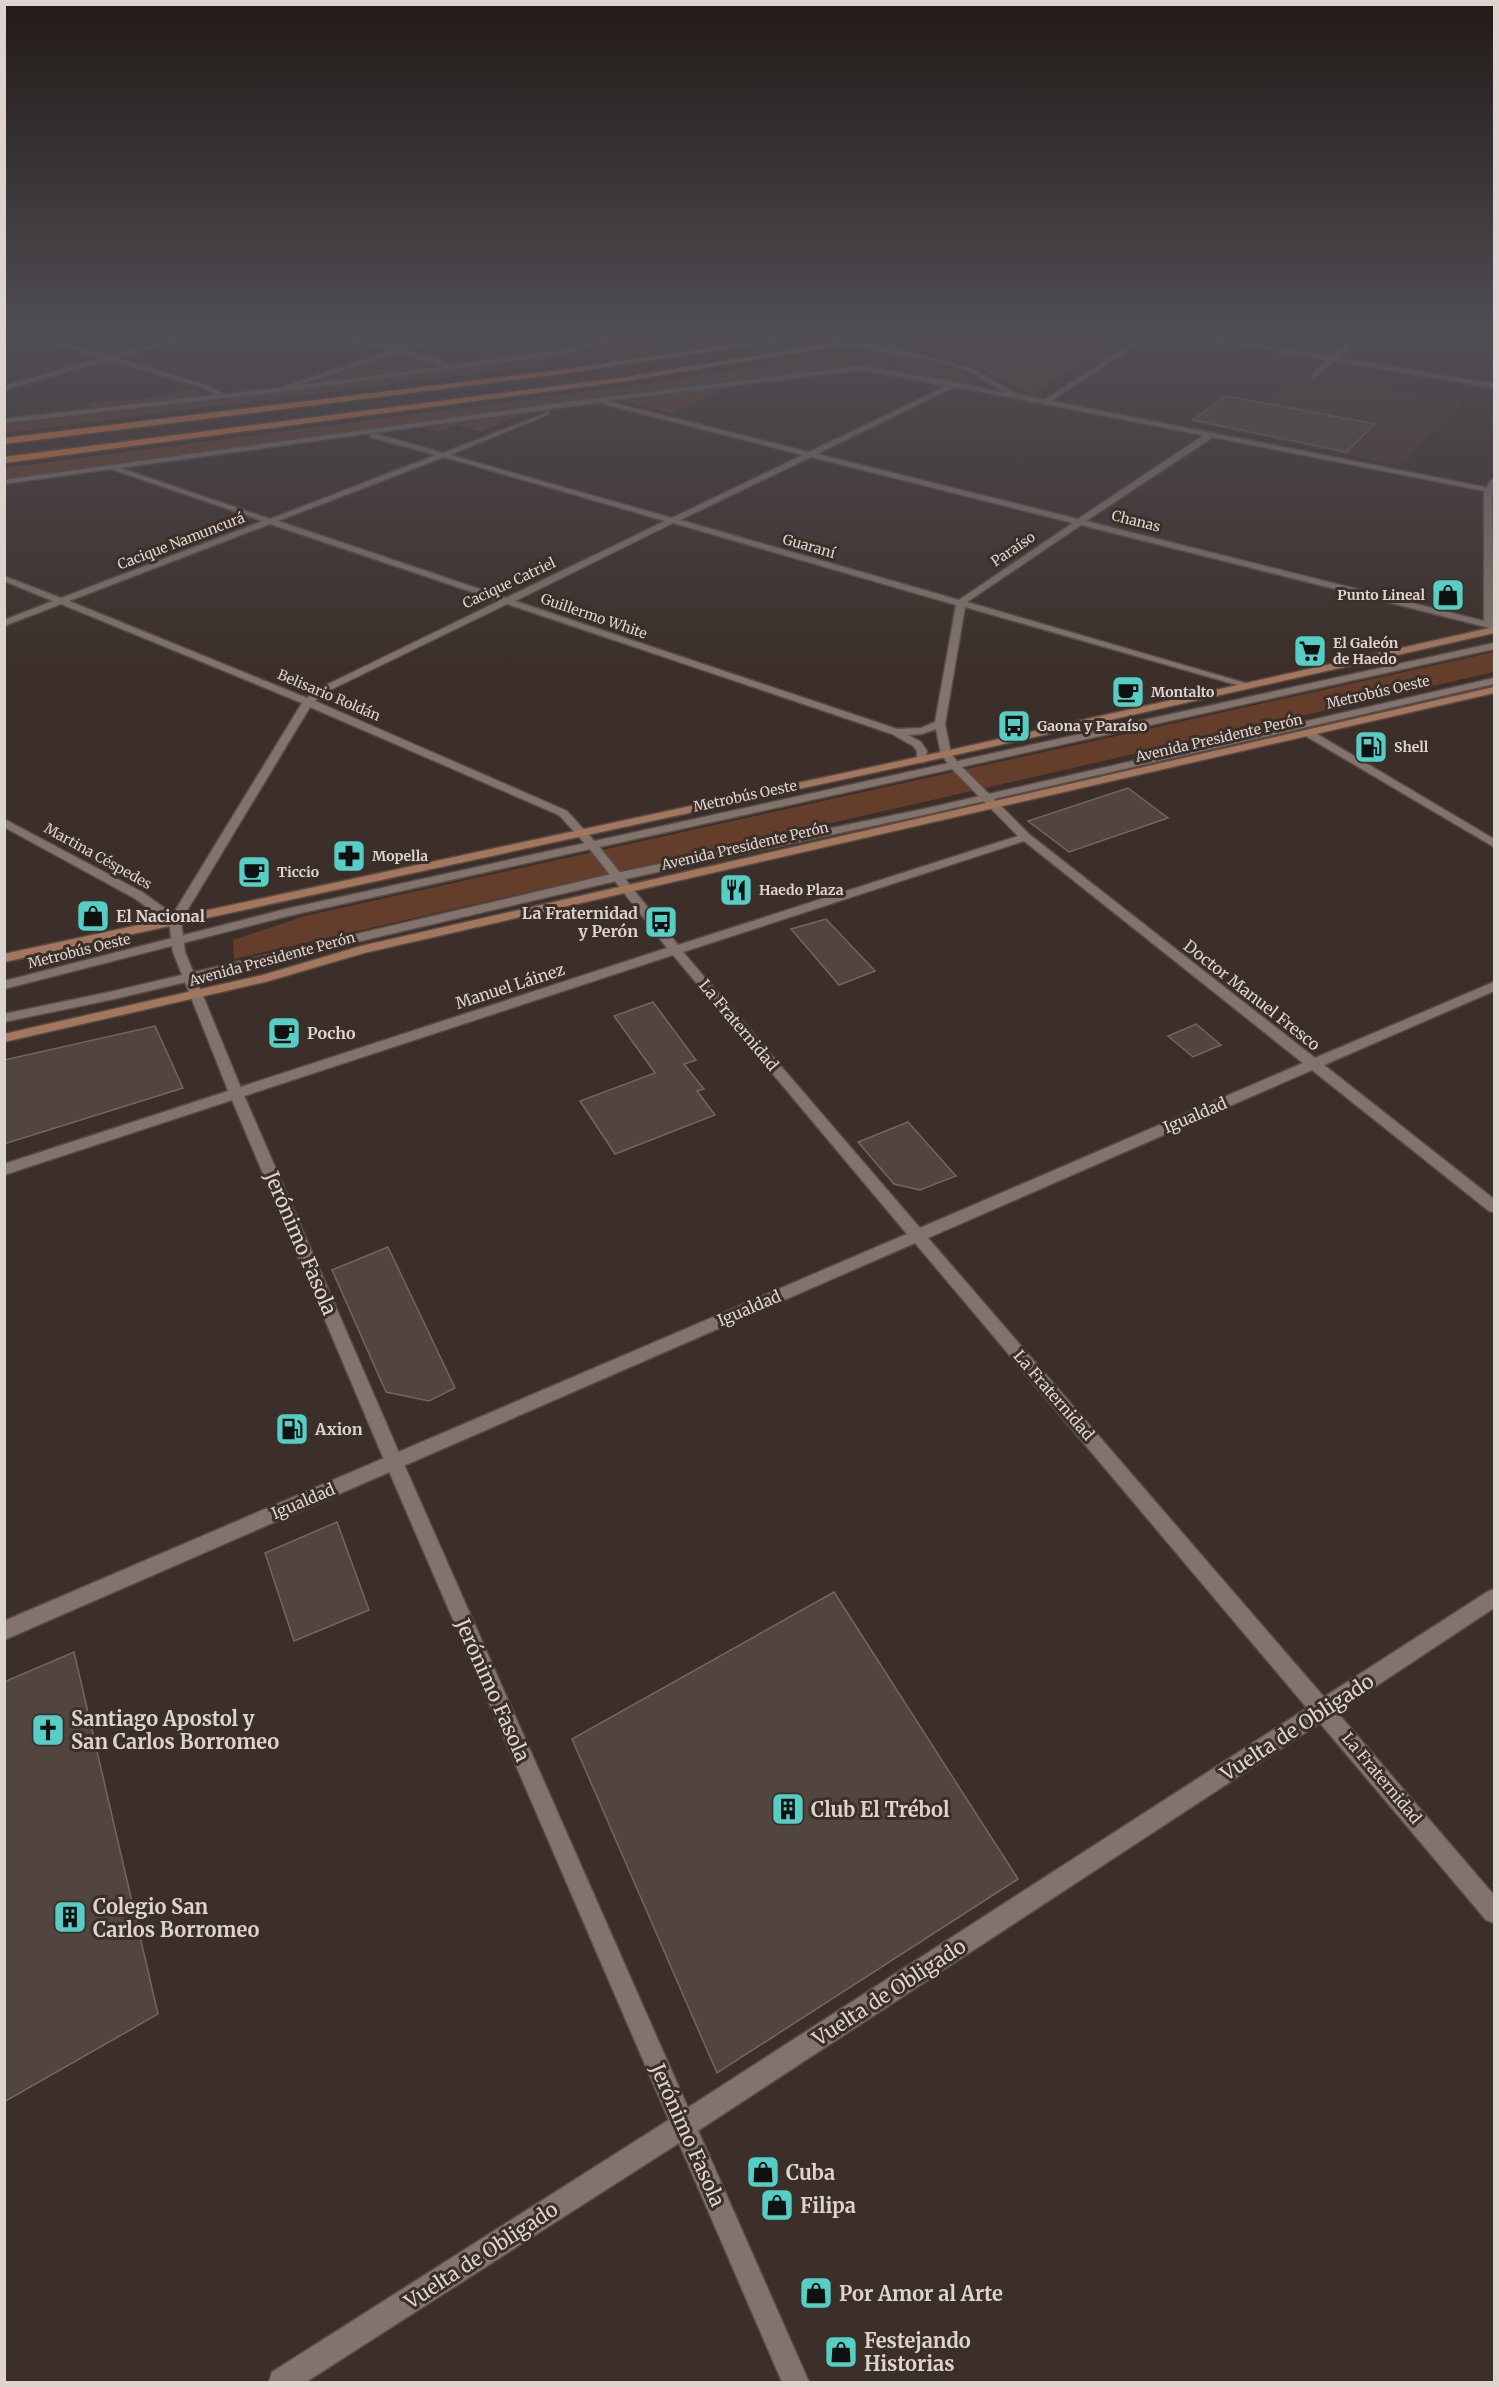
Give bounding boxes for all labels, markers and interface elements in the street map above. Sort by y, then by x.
street label: Chanas [1110,506,1162,536]
street label: Cacique Namuncurá [115,508,248,574]
street label: Paraíso [987,528,1039,570]
street label: Guaraní [781,530,838,562]
street label: Cacique Catriel [460,553,559,612]
shop icon: Punto Lineal [1430,577,1466,613]
place label: Punto Lineal [1337,586,1425,604]
street label: Guillermo White [538,589,650,643]
supermarket icon: El Galeón de Haedo [1292,633,1328,669]
place label: El Galeón de Haedo [1333,634,1399,668]
street label: Belisario Roldán [275,665,383,725]
street label: Metrobús Oeste [1325,671,1431,713]
cafe icon: Montalto [1110,674,1146,710]
place label: Montalto [1151,683,1214,701]
bus stop icon: Gaona y Paraíso [996,708,1032,744]
street label: Avenida Presidente Perón [1133,710,1304,766]
place label: Gaona y Paraíso [1037,717,1147,735]
fuel station icon: Shell [1353,729,1389,765]
place label: Shell [1394,738,1429,756]
street label: Metrobús Oeste [692,776,798,816]
street label: Avenida Presidente Perón [659,818,830,874]
street label: Martina Céspedes [41,819,155,893]
pharmacy icon: Mopella [331,838,367,874]
place label: Mopella [372,847,428,865]
cafe icon: Ticcio [236,854,272,890]
place label: Ticcio [277,863,319,881]
restaurant icon: Haedo Plaza [718,872,754,908]
place label: Haedo Plaza [759,881,844,899]
shop icon: El Nacional [75,898,111,934]
place label: La Fraternidad y Perón [522,903,638,941]
bus stop icon: La Fraternidad y Perón [643,904,679,940]
place label: El Nacional [116,906,205,926]
street label: Avenida Presidente Perón [186,928,357,990]
street label: Metrobús Oeste [26,930,132,972]
street label: Doctor Manuel Fresco [1180,935,1324,1055]
street label: Manuel Láinez [453,959,567,1013]
street label: La Fraternidad [695,975,783,1075]
cafe icon: Pocho [266,1015,302,1051]
place label: Pocho [307,1023,356,1043]
street label: Igualdad [1160,1093,1230,1137]
street label: Jerónimo Fasola [259,1166,343,1319]
street label: Igualdad [714,1286,784,1330]
street label: La Fraternidad [1009,1346,1099,1444]
fuel station icon: Axion [274,1411,310,1447]
place label: Axion [314,1419,363,1439]
street label: Igualdad [268,1479,338,1523]
street label: Jerónimo Fasola [450,1614,536,1766]
street label: Vuelta de Obligado [1215,1668,1379,1786]
place label: Santiago Apostol y San Carlos Borromeo [71,1706,279,1754]
church icon: Santiago Apostol y San Carlos Borromeo [30,1712,66,1748]
street label: La Fraternidad [1338,1728,1426,1828]
building icon: Club El Trébol [770,1791,806,1827]
place label: Club El Trébol [811,1797,950,1822]
place label: Colegio San Carlos Borromeo [93,1894,260,1942]
building icon: Colegio San Carlos Borromeo [52,1899,88,1935]
street label: Vuelta de Obligado [807,1933,971,2051]
street label: Jerónimo Fasola [645,2059,731,2211]
shop icon: Cuba [745,2154,781,2190]
place label: Cuba [786,2160,835,2185]
shop icon: Filipa [759,2187,795,2223]
place label: Filipa [800,2193,856,2218]
street label: Vuelta de Obligado [399,2196,563,2314]
shop icon: Por Amor al Arte [798,2275,834,2311]
place label: Por Amor al Arte [839,2281,1003,2306]
place label: Festejando Historias [864,2328,971,2376]
shop icon: Festejando Historias [823,2334,859,2370]

